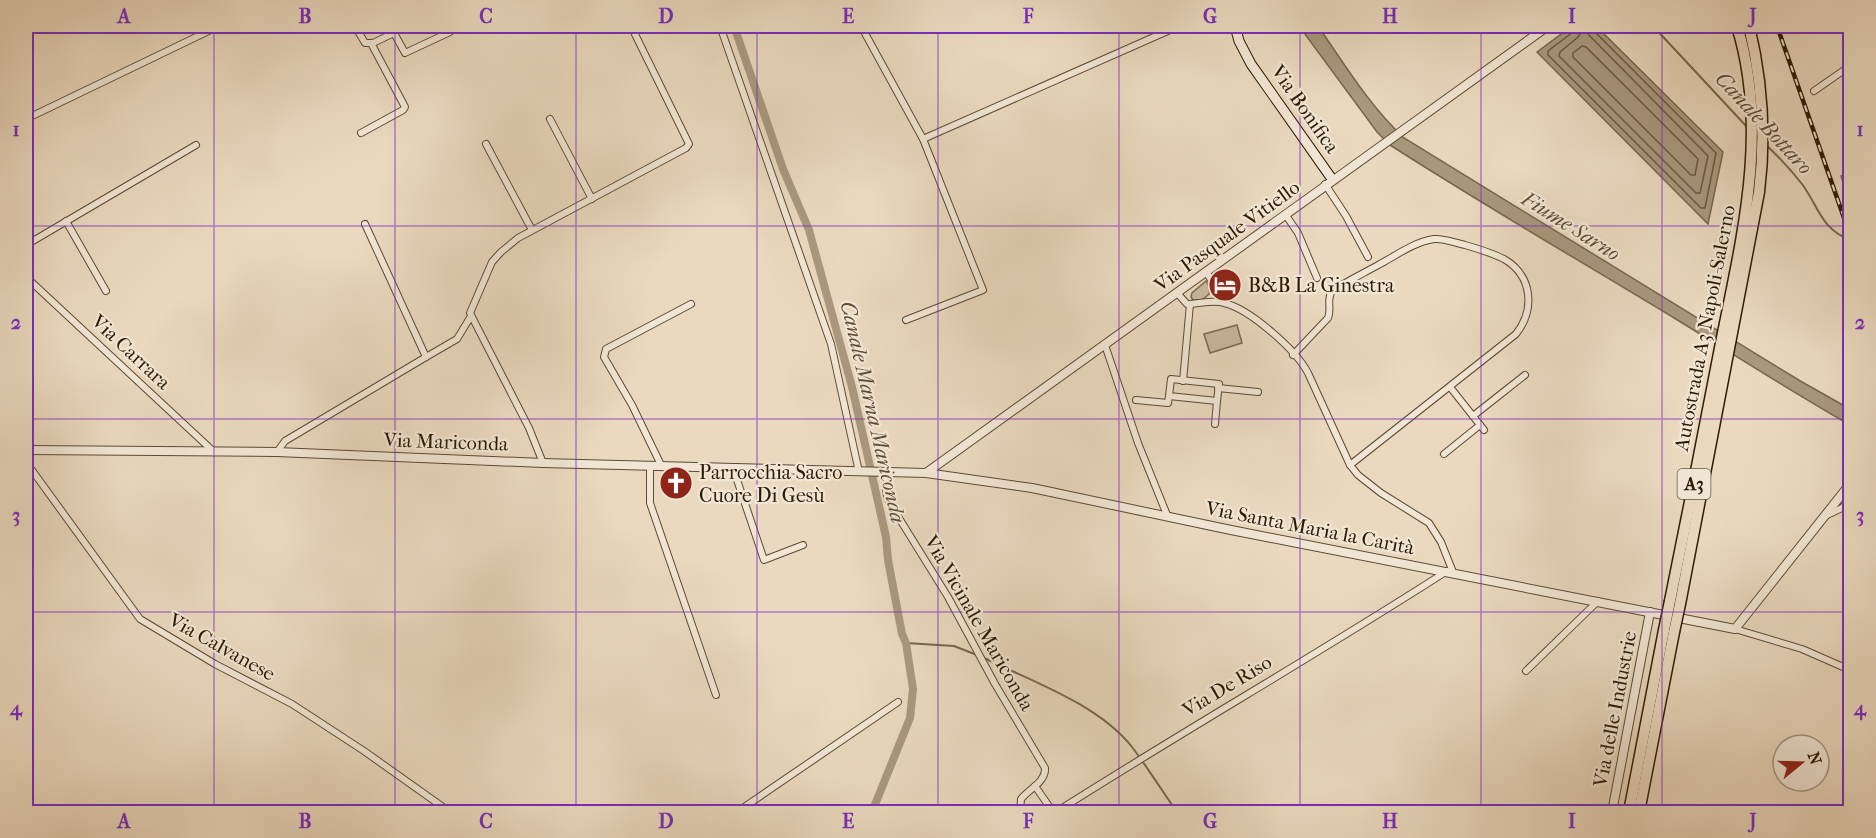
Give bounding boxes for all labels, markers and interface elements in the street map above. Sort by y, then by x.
text: A [116,5,132,28]
text: B [298,5,312,28]
text: C [479,5,493,28]
text: D [658,5,674,28]
text: E [842,5,854,28]
text: F [1022,5,1034,28]
text: G [1203,5,1217,28]
text: H [1382,5,1398,28]
text: I [1568,5,1576,28]
text: J [1747,5,1757,28]
street label: Via Bonifica [1266,60,1344,158]
water label: Canale Bottaro [1711,67,1818,179]
text: 1 [12,118,20,141]
text: 1 [1856,118,1864,141]
street label: Via Pasquale Vitiello [1149,176,1304,297]
water label: Fiume Sarno [1517,186,1625,266]
street label: Autostrada A3 Napoli-Salerno [1670,203,1740,454]
hotel icon: B&B La Ginestra [1207,267,1243,303]
place label: B&B La Ginestra [1248,274,1395,297]
water label: Canale Marna Mariconda [836,299,910,525]
street label: Via Carrara [86,309,176,395]
text: 2 [11,311,21,334]
text: 2 [1855,311,1865,334]
street label: Via Mariconda [382,428,509,456]
place label: Parrocchia Sacro Cuore Di Gesù [699,461,842,507]
church icon: Parrocchia Sacro Cuore Di Gesù [658,465,694,501]
road number: A3 [1678,469,1710,499]
street label: Via Santa Maria la Carità [1203,496,1417,560]
text: 3 [12,504,20,527]
text: 3 [1856,504,1864,527]
street label: Via Vicinale Mariconda [919,530,1039,715]
street label: Via Calvanese [164,608,279,686]
street label: Via delle Industrie [1588,629,1641,790]
street label: Via De Riso [1177,650,1276,722]
text: 4 [9,697,23,721]
text: 4 [1853,697,1867,721]
north arrow [1771,733,1831,793]
text: N [1804,749,1826,768]
text: A [116,810,132,833]
text: B [298,810,312,833]
text: C [479,810,493,833]
text: D [658,810,674,833]
text: E [842,810,854,833]
text: F [1022,810,1034,833]
text: G [1203,810,1217,833]
text: H [1382,810,1398,833]
text: I [1568,810,1576,833]
text: J [1747,810,1757,833]

